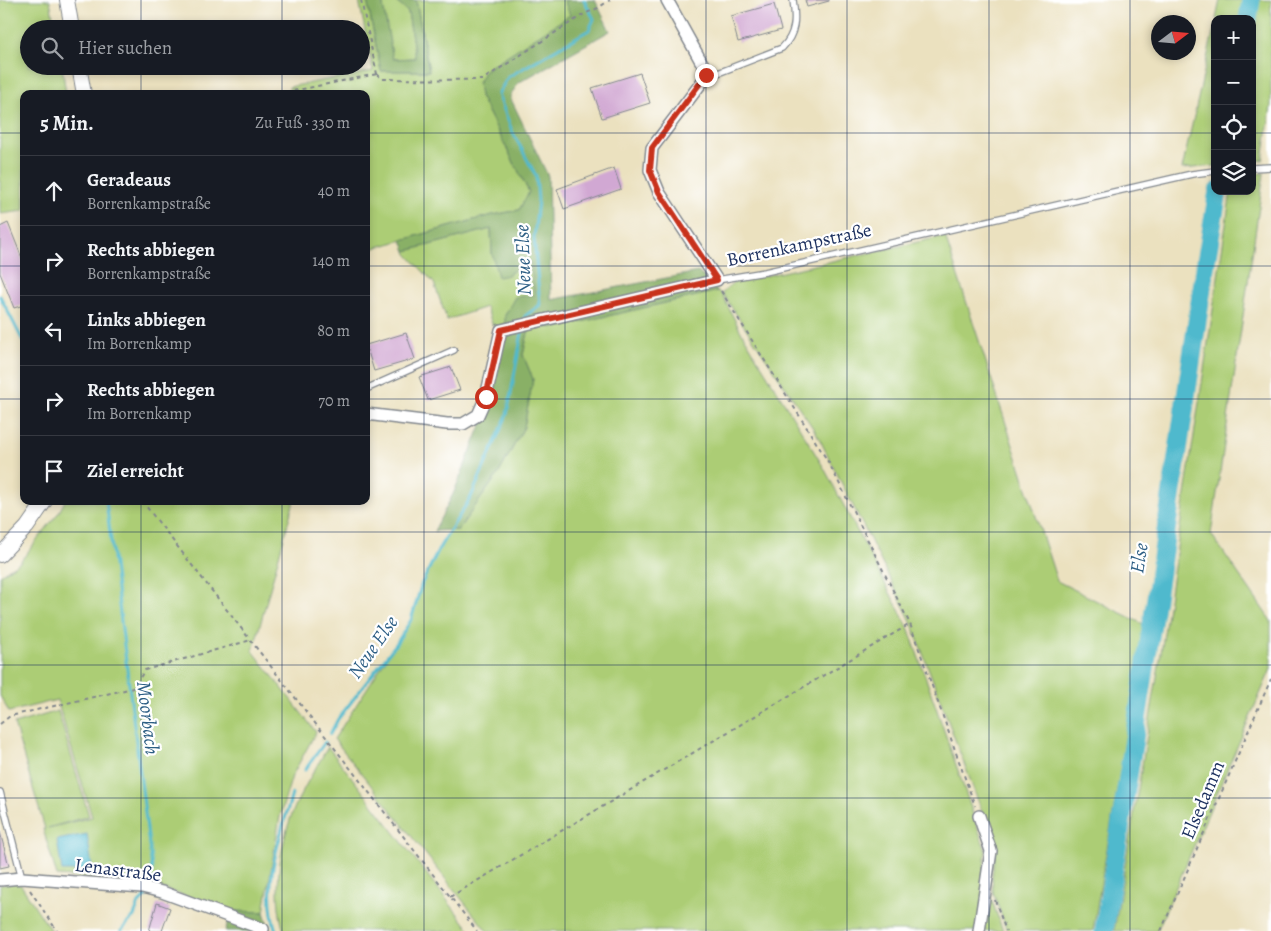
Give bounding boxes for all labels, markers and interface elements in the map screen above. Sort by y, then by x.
north arrow [1151,15,1196,60]
map controls [1211,15,1256,195]
button: + [1211,15,1256,60]
search box [20,20,370,75]
icon: search [38,34,66,62]
text: Hier suchen [78,35,172,61]
button: − [1211,60,1256,105]
route end [695,64,718,87]
button: locate [1211,105,1256,150]
text: 5 Min. [40,109,94,137]
text: Zu Fuß · 330 m [255,112,350,134]
button: layers [1211,150,1256,195]
text: Geradeaus [87,167,171,193]
icon: ahead [40,177,68,205]
text: 40 m [318,180,350,202]
text: Borrenkampstraße [87,193,211,215]
street label: Borrenkampstraße [724,217,874,273]
water label: Neue Else [508,224,538,296]
text: Rechts abbiegen [87,237,215,263]
icon: right [40,247,68,275]
text: 140 m [312,250,350,272]
text: Borrenkampstraße [87,263,211,285]
text: Links abbiegen [87,307,206,333]
icon: left [40,317,68,345]
text: 80 m [317,320,350,342]
text: Im Borrenkamp [87,333,191,355]
text: Rechts abbiegen [87,377,215,403]
route start [475,386,498,409]
icon: right [40,387,68,415]
text: 70 m [318,390,350,412]
text: Im Borrenkamp [87,403,191,425]
icon: arrive [40,457,68,485]
text: Ziel erreicht [87,458,184,484]
water label: Else [1123,541,1155,575]
water label: Neue Else [342,610,404,684]
water label: Moorbach [130,680,166,756]
street label: Elsedamm [1175,757,1231,843]
street label: Lenastraße [73,852,163,888]

